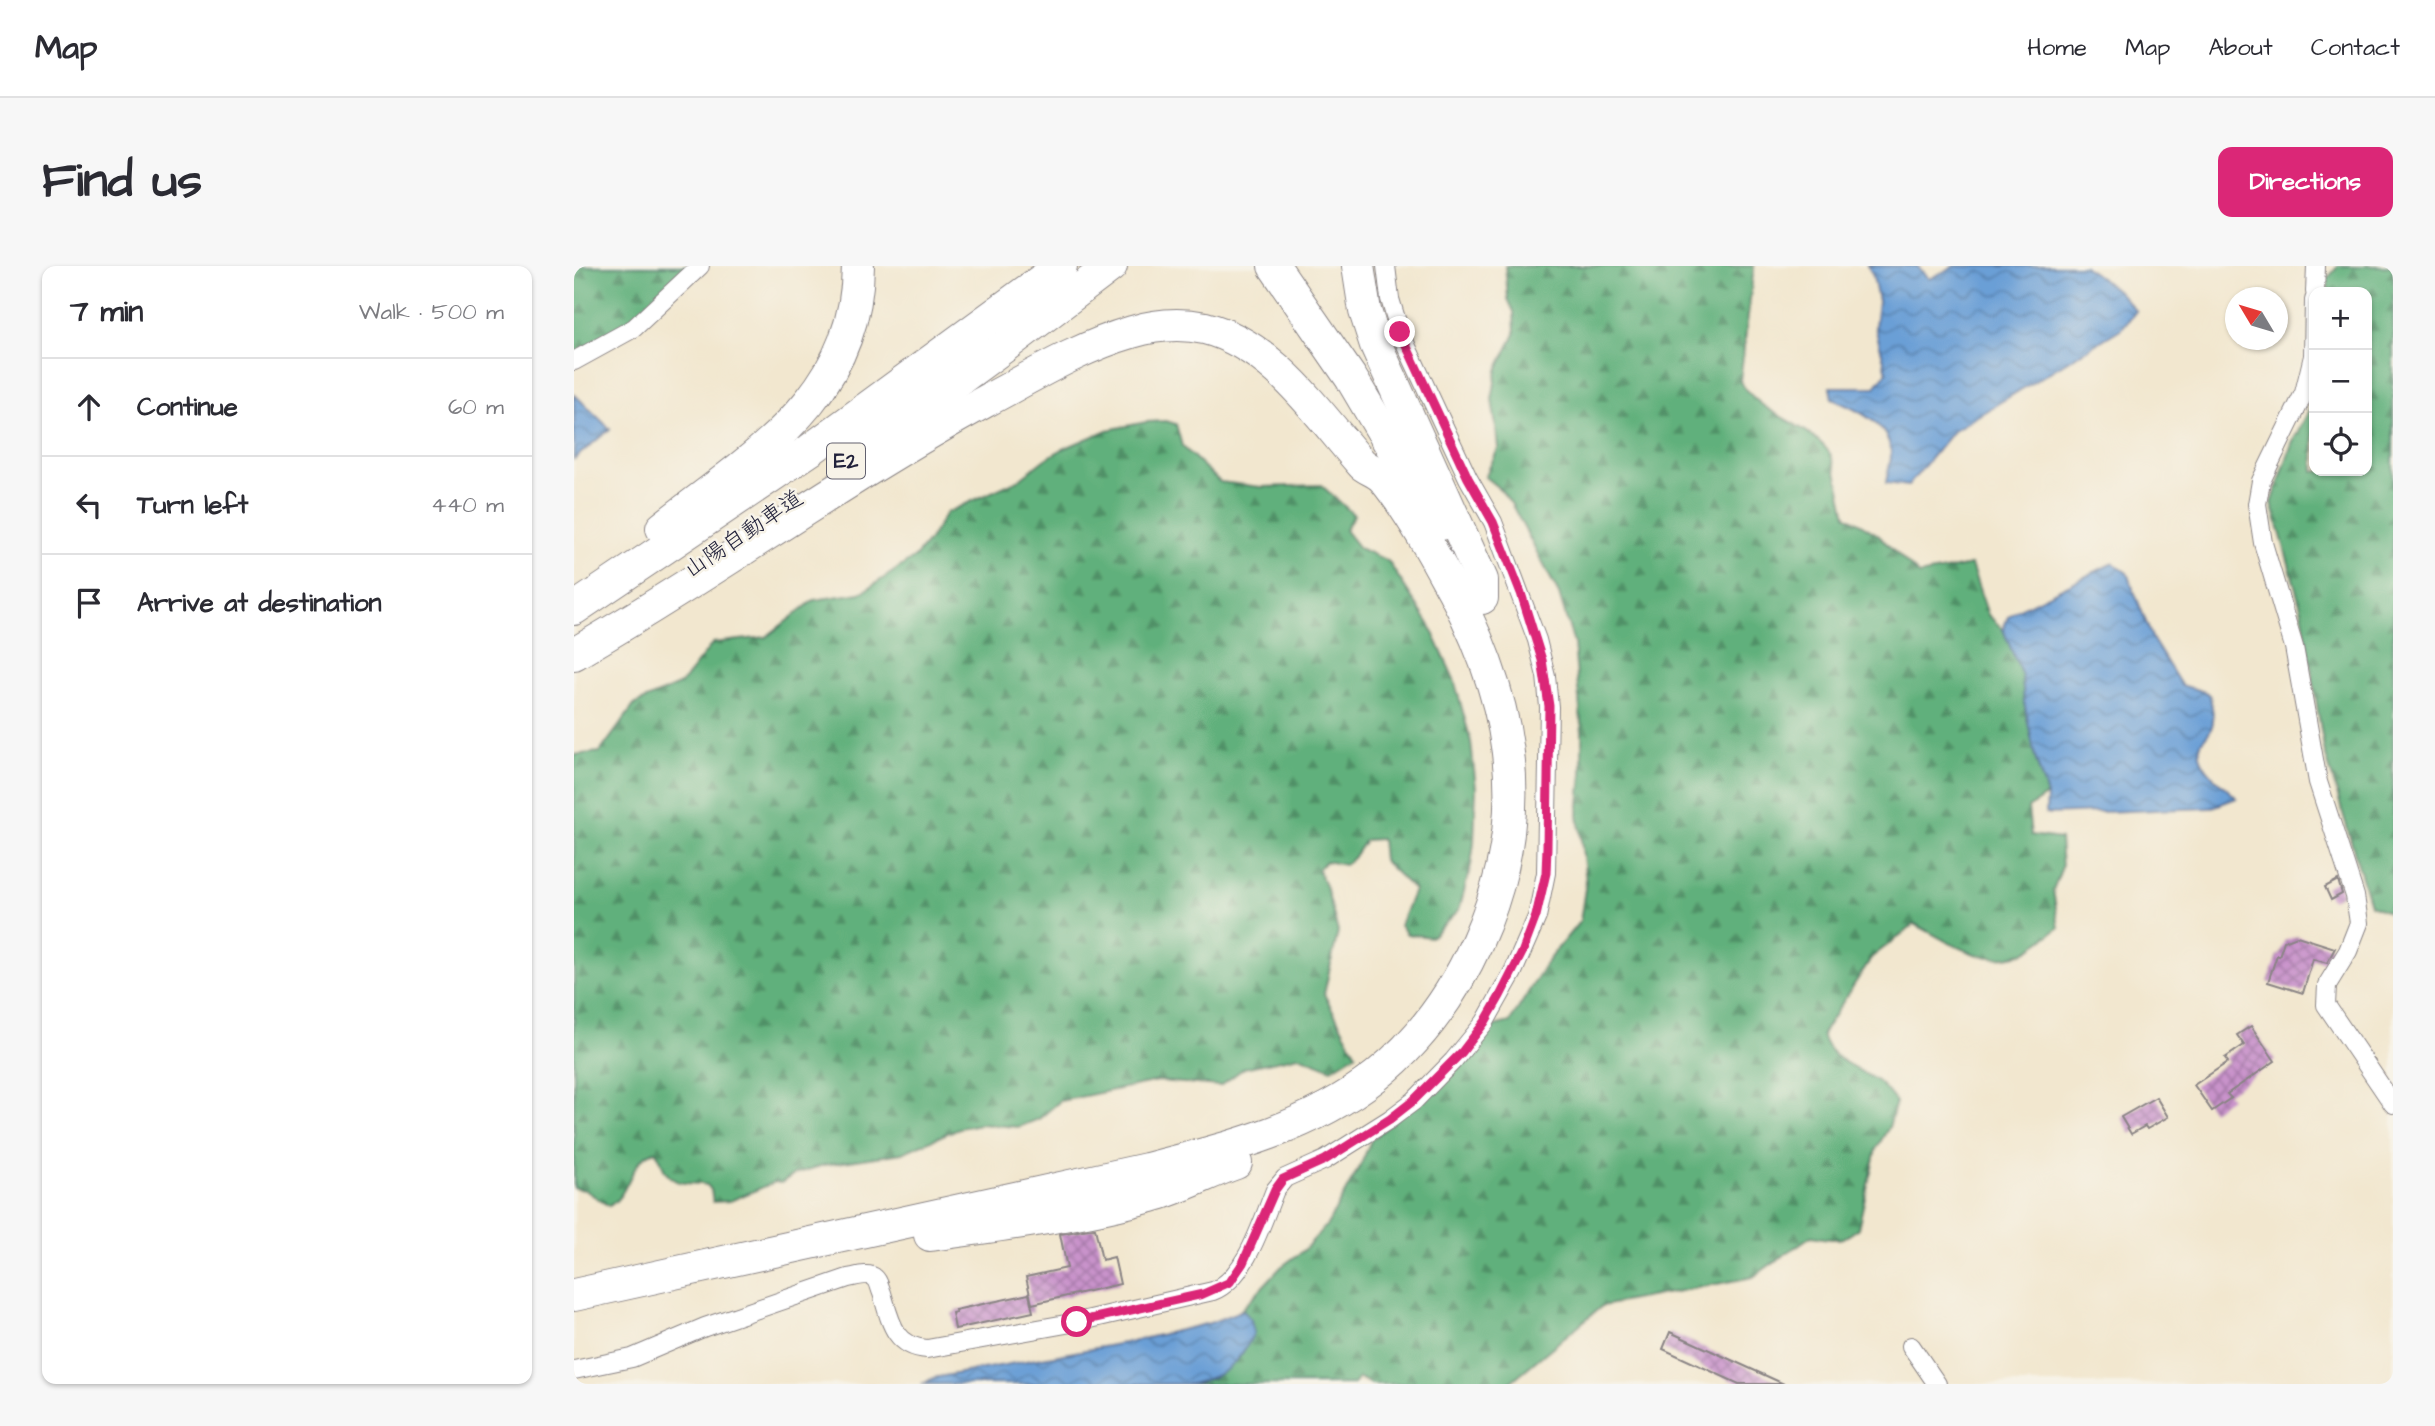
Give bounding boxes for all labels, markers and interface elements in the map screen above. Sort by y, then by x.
text: Map [35,25,97,71]
text: Home [2027,31,2087,65]
text: Map [2125,31,2170,65]
text: About [2208,31,2273,65]
text: Contact [2311,31,2400,65]
button: Directions [2218,147,2393,217]
text: Find us [42,148,202,216]
north arrow [2225,287,2288,350]
map controls [2309,287,2372,476]
button: + [2309,287,2372,350]
text: 7 min [70,291,143,333]
text: Walk · 500 m [359,296,504,328]
route end [1384,316,1415,347]
button: − [2309,350,2372,413]
icon: ahead [70,388,108,426]
text: Continue [137,389,238,425]
text: 60 m [448,391,504,423]
button: locate [2309,413,2372,476]
road number: E2 [827,444,865,478]
street label: 山陽自動車道 [677,482,810,586]
icon: left [70,486,108,524]
text: Turn left [137,487,248,523]
text: 440 m [431,489,504,521]
icon: arrive [70,584,108,622]
text: Arrive at destination [137,585,382,621]
route start [1061,1306,1092,1337]

